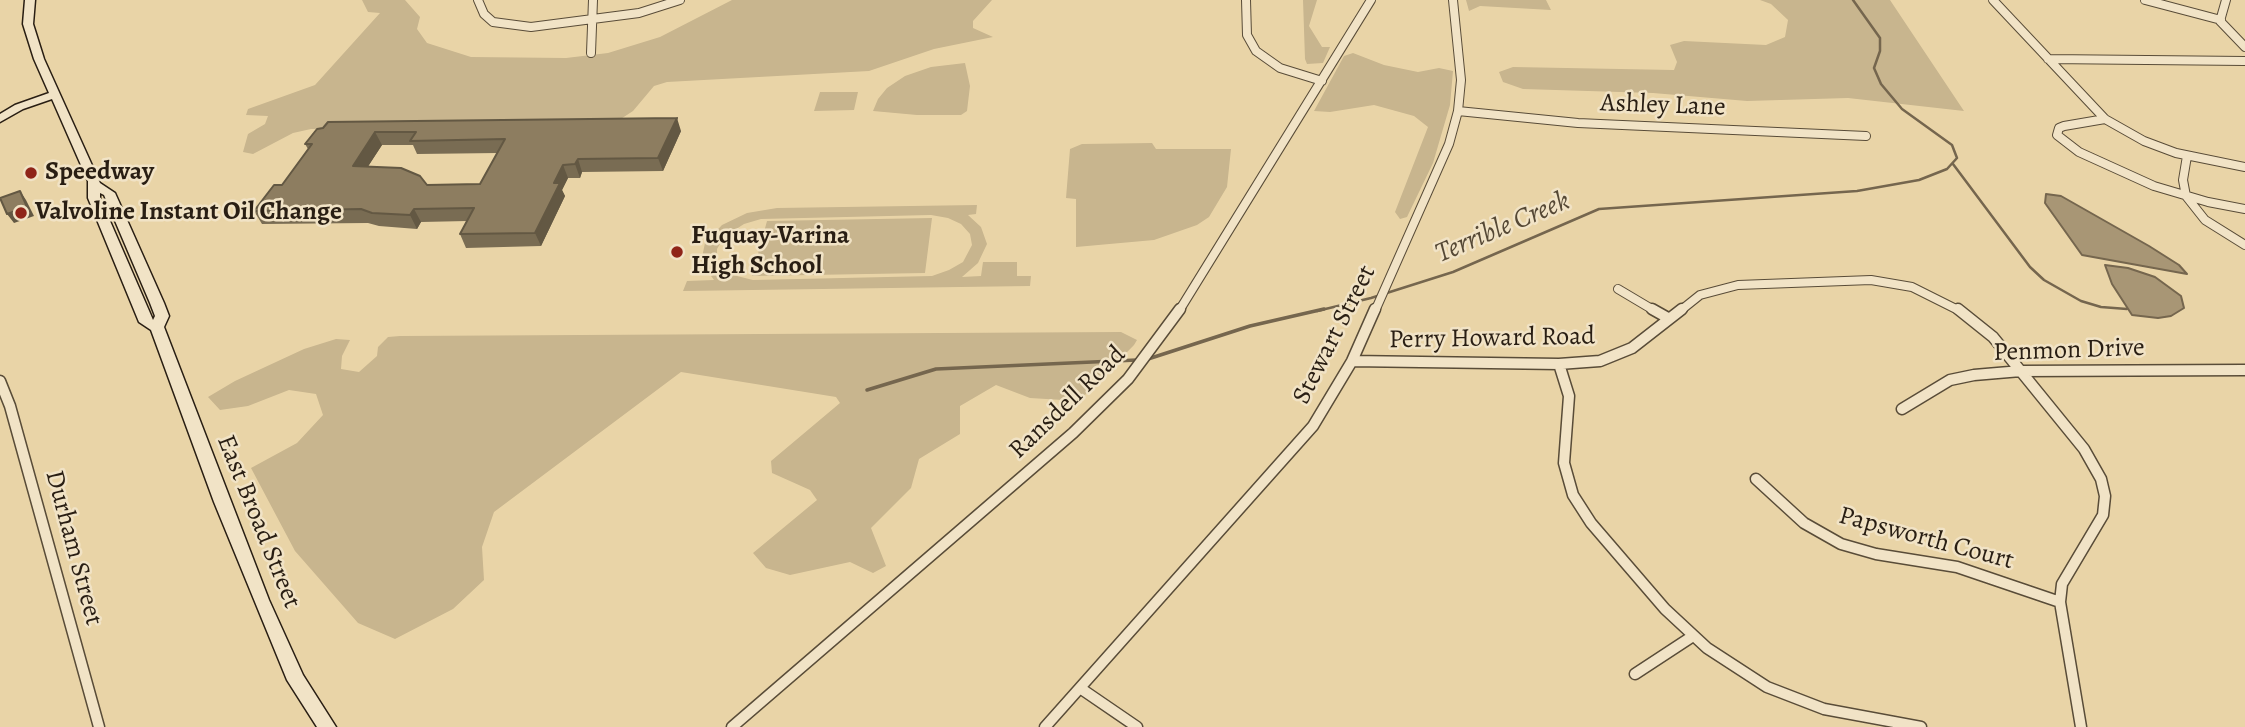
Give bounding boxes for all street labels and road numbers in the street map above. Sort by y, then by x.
street label: Ashley Lane [1600,88,1726,124]
street label: Stewart Street [1287,260,1383,410]
street label: Perry Howard Road [1389,322,1595,356]
street label: Penmon Drive [1993,333,2145,369]
street label: Ransdell Road [1003,340,1133,466]
street label: East Broad Street [209,431,307,613]
street label: Durham Street [37,467,109,629]
street label: Papsworth Court [1835,501,2017,577]

